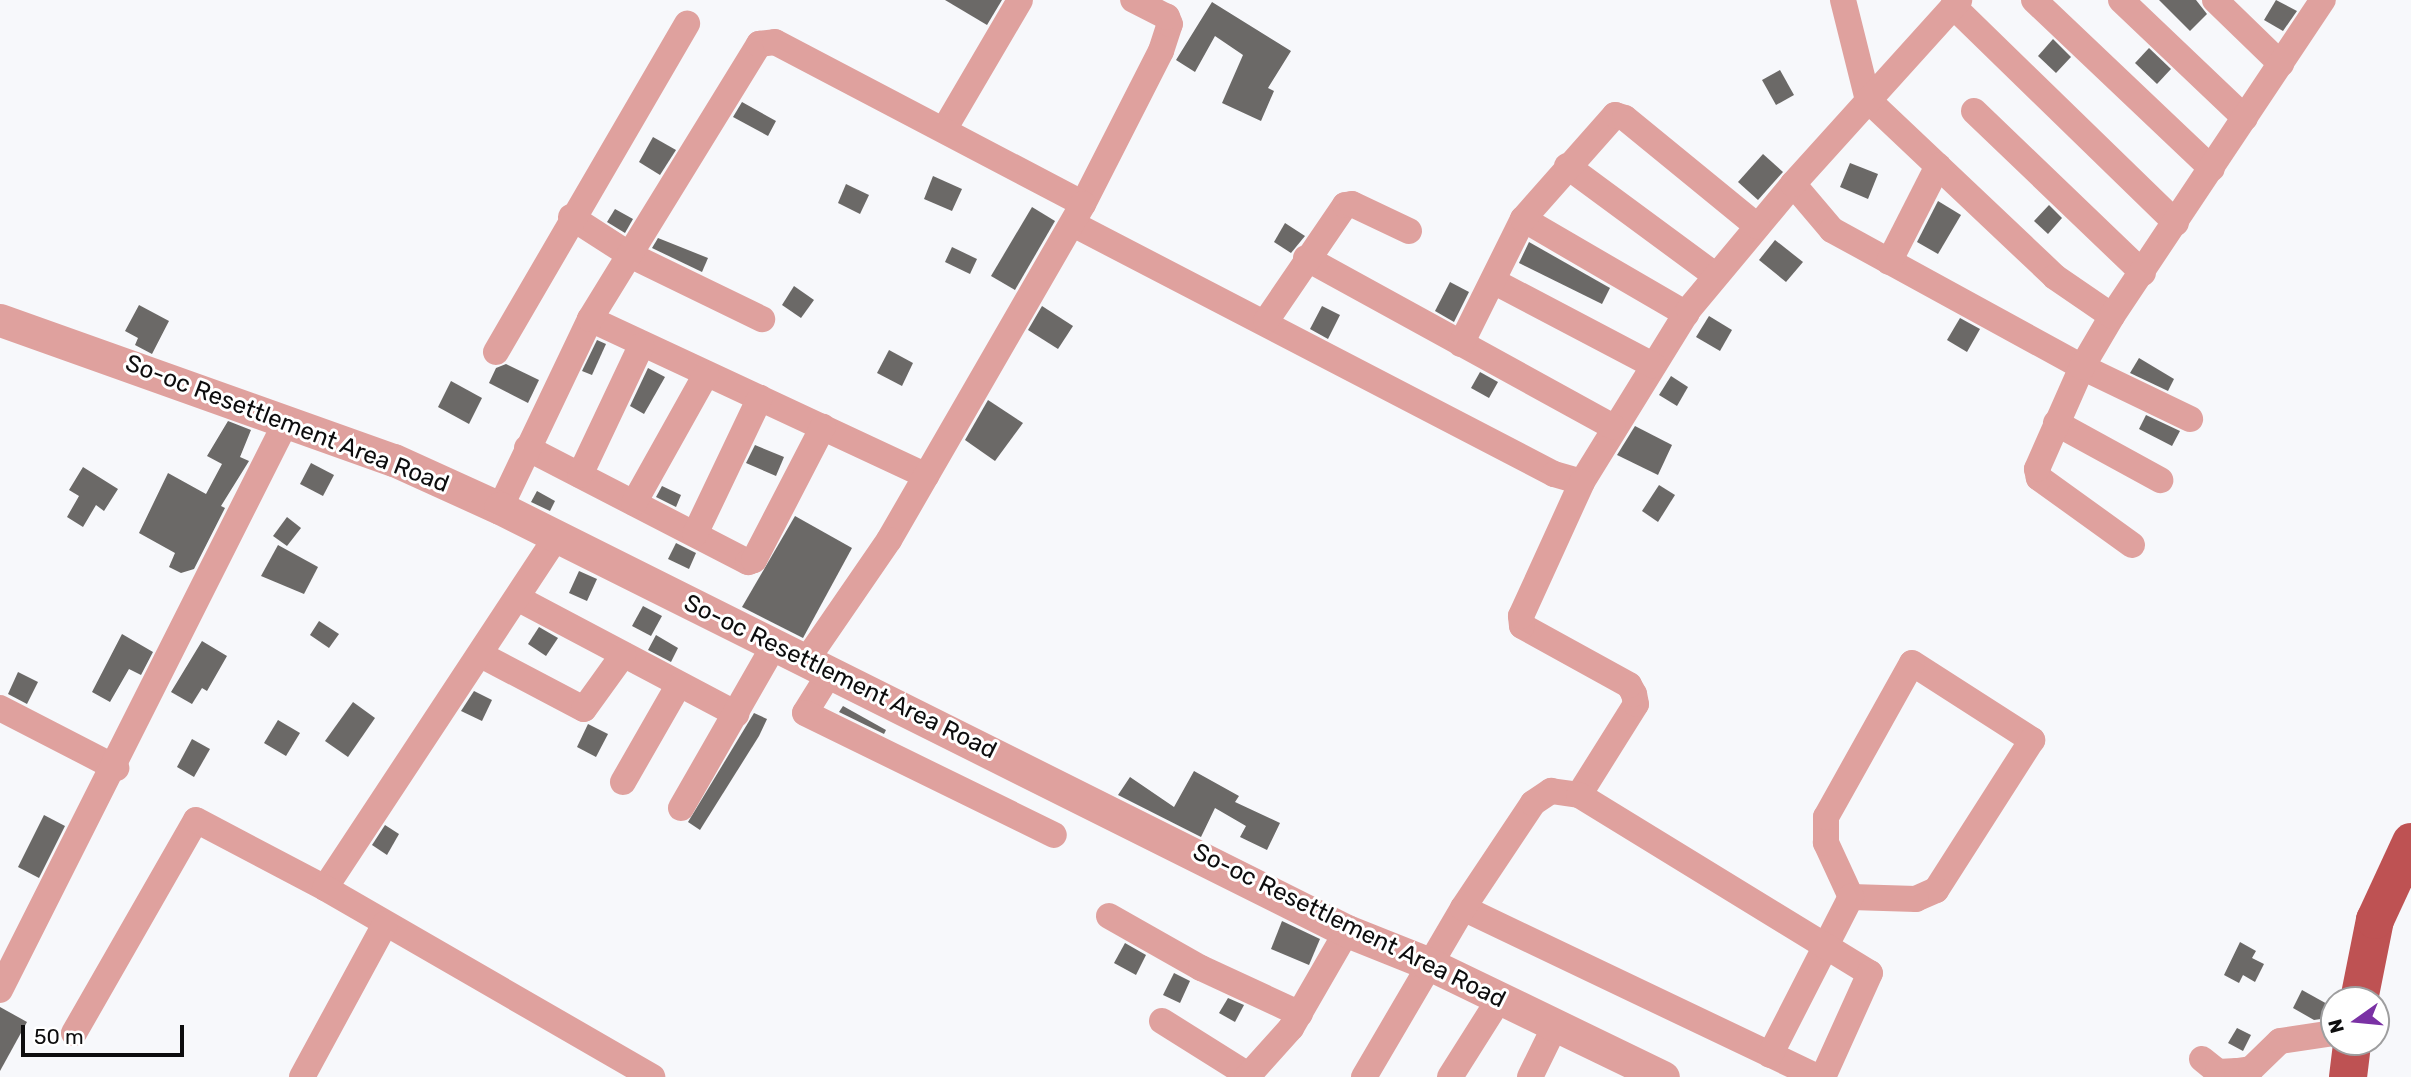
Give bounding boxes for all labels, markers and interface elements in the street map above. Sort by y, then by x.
street label: So-oc Resettlement Area Road [121,349,453,499]
street label: So-oc Resettlement Area Road [679,589,1001,765]
street label: So-oc Resettlement Area Road [1188,838,1510,1014]
north arrow [2320,986,2390,1056]
scale bar [24,1010,187,1054]
text: N [2323,1016,2349,1036]
text: 50 m [34,1024,84,1049]

